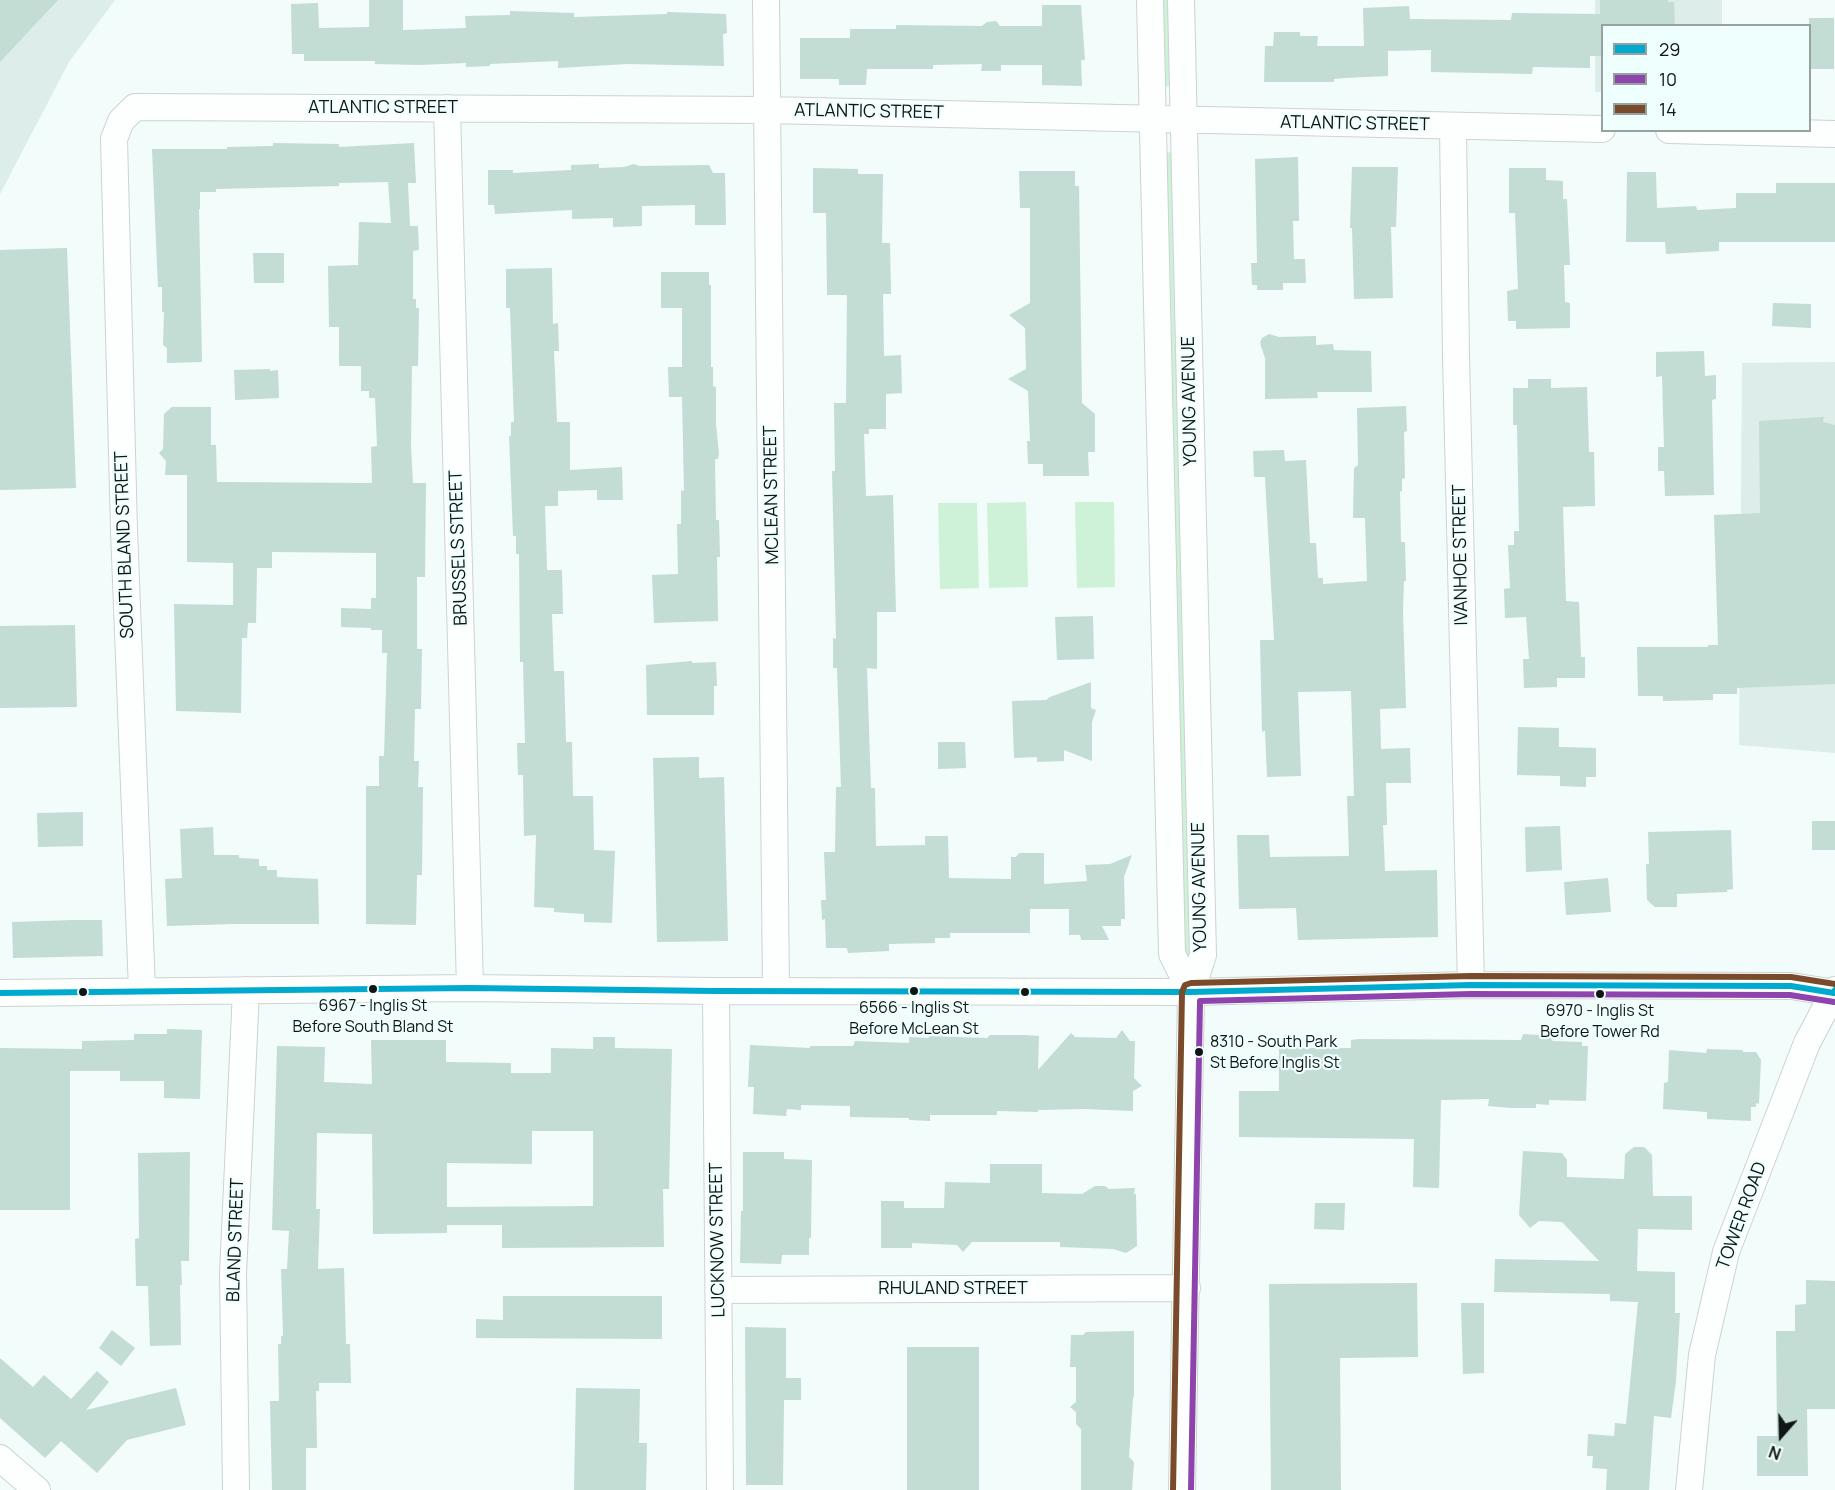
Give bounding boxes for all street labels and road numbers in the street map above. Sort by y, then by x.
street label: ATLANTIC STREET [308,97,458,119]
street label: ATLANTIC STREET [794,100,944,124]
street label: ATLANTIC STREET [1280,112,1430,136]
street label: YOUNG AVENUE [1178,336,1202,466]
street label: MCLEAN STREET [760,425,784,565]
street label: SOUTH BLAND STREET [111,451,139,639]
street label: BRUSSELS STREET [445,470,473,626]
street label: IVANHOE STREET [1449,484,1473,626]
street label: YOUNG AVENUE [1188,822,1212,952]
street label: TOWER ROAD [1713,1159,1771,1273]
street label: LUCKNOW STREET [706,1162,730,1318]
street label: BLAND STREET [223,1178,249,1302]
street label: RHULAND STREET [878,1278,1028,1300]

